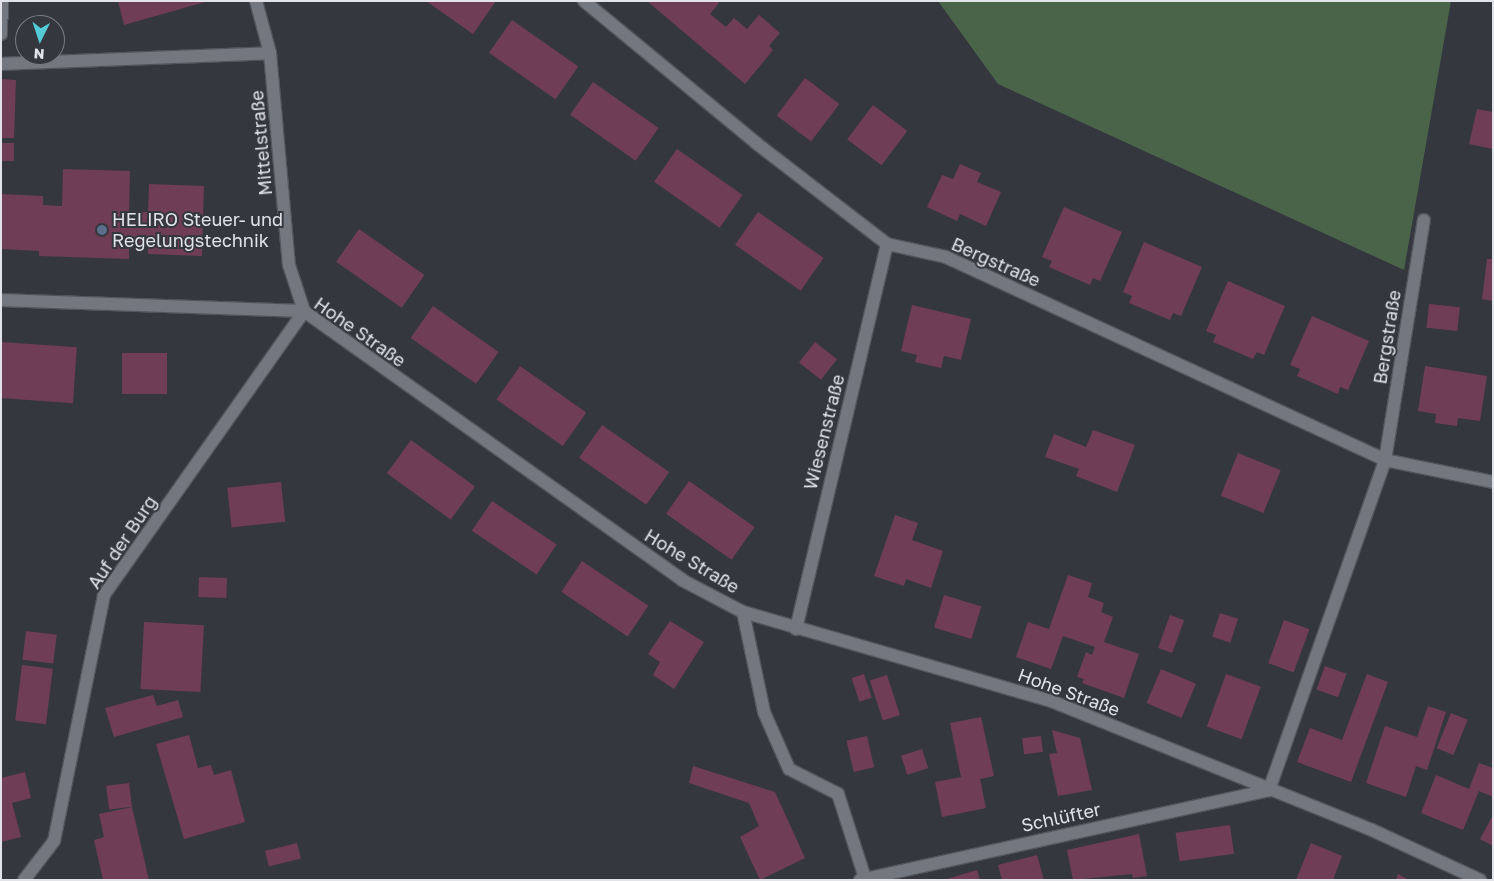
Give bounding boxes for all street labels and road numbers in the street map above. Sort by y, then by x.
street label: Mittelstraße [246,90,276,196]
street label: Bergstraße [948,233,1044,291]
street label: Bergstraße [1369,288,1405,386]
street label: Hohe Straße [310,293,410,371]
street label: Wiesenstraße [799,372,849,492]
street label: Auf der Burg [83,491,161,593]
street label: Hohe Straße [641,524,743,598]
street label: Hohe Straße [1015,664,1123,720]
street label: Schlüfter [1019,798,1103,836]

